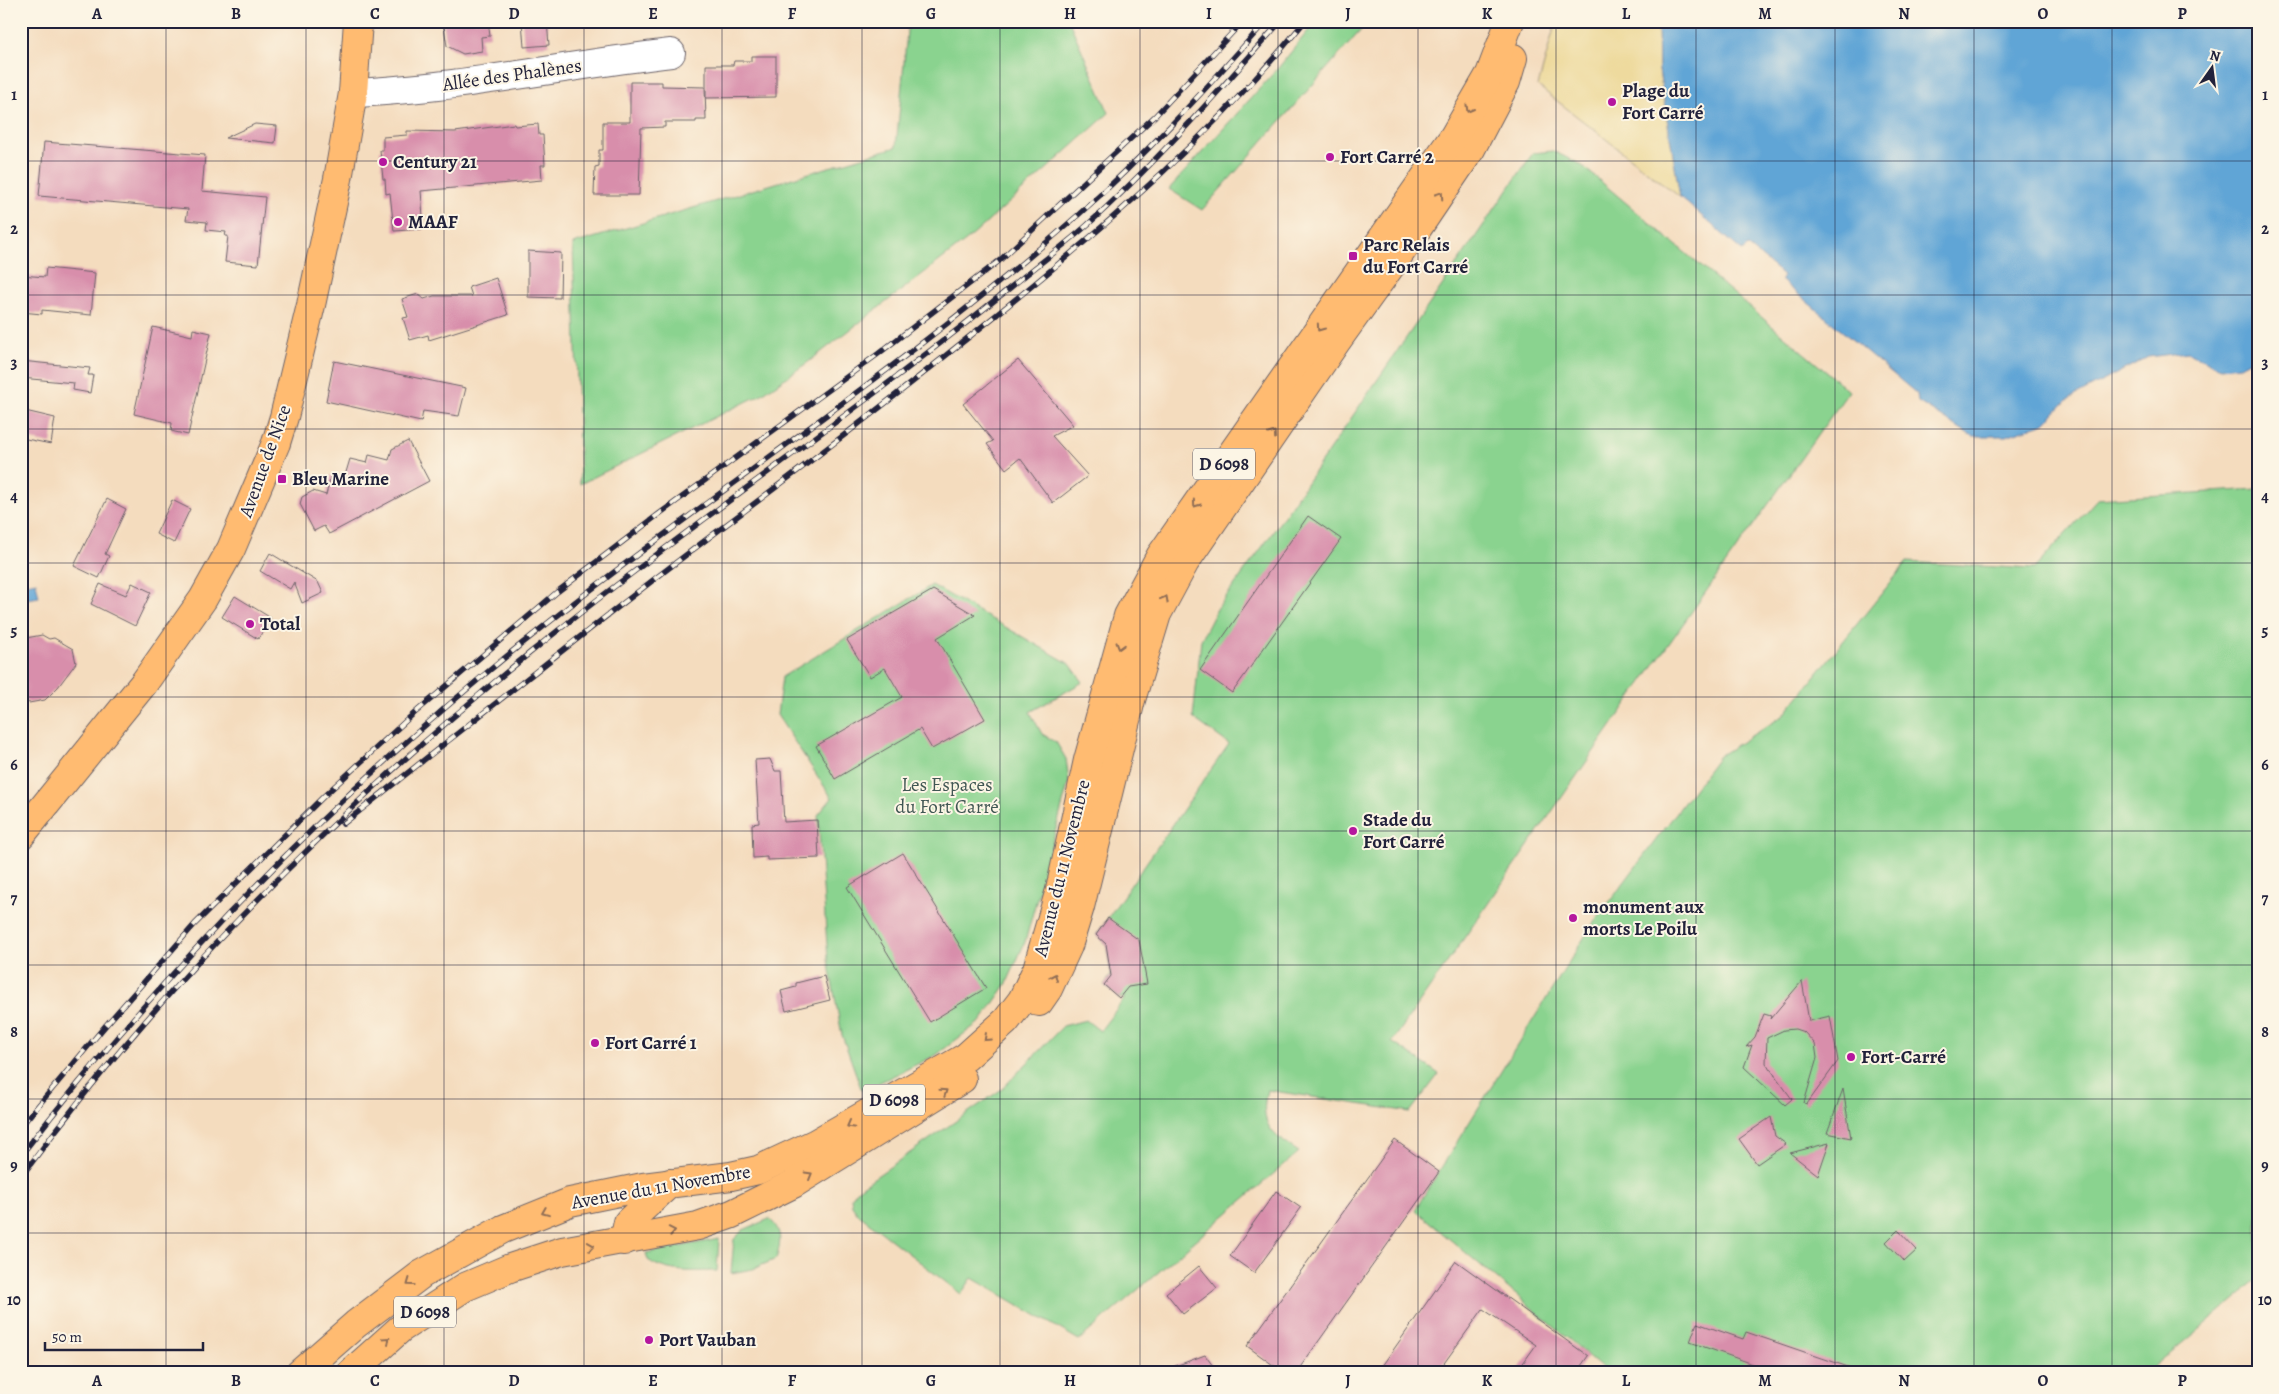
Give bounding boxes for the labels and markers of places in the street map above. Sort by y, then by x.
place label: Plage du Fort Carré [1622,78,1704,126]
marker: Plage du Fort Carré [1606,96,1618,108]
place label: Fort Carré 2 [1340,144,1434,170]
place label: Century 21 [393,149,477,175]
marker: Fort Carré 2 [1324,151,1336,163]
marker: Century 21 [377,156,389,168]
place label: MAAF [408,209,459,235]
marker: MAAF [392,216,404,228]
place label: Parc Relais du Fort Carré [1363,232,1469,280]
marker: Parc Relais du Fort Carré [1347,250,1359,262]
place label: Bleu Marine [292,466,389,492]
marker: Bleu Marine [276,473,288,485]
place label: Total [260,611,300,637]
marker: Total [244,618,256,630]
place label: Stade du Fort Carré [1363,807,1445,855]
marker: Stade du Fort Carré [1347,825,1359,837]
place label: monument aux morts Le Poilu [1583,894,1704,942]
marker: monument aux morts Le Poilu [1567,912,1579,924]
place label: Fort Carré 1 [605,1030,697,1056]
marker: Fort Carré 1 [589,1037,601,1049]
place label: Fort-Carré [1861,1044,1946,1070]
marker: Fort-Carré [1845,1051,1857,1063]
place label: Port Vauban [659,1327,757,1353]
marker: Port Vauban [643,1334,655,1346]

